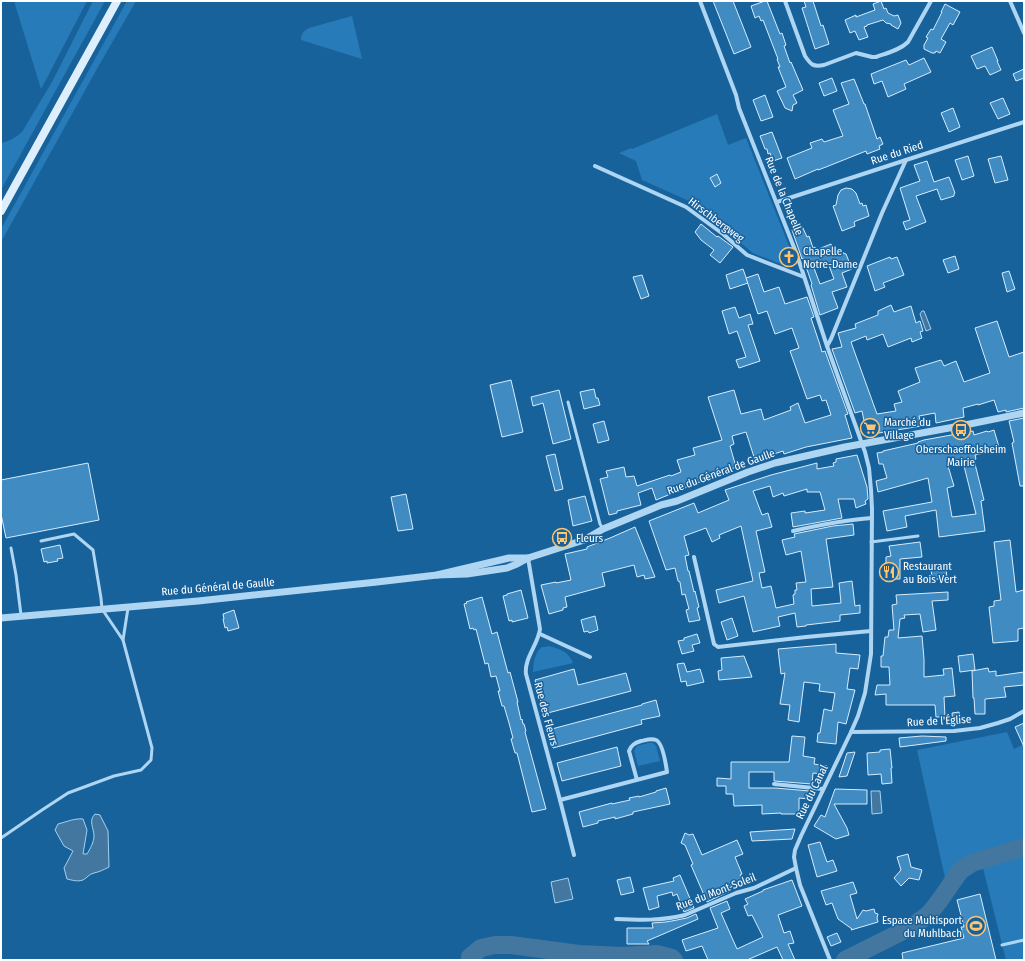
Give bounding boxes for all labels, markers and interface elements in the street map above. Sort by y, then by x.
street label: Rue du Ried [869,138,925,168]
street label: Rue de la Chapelle [762,155,806,237]
street label: Hirschbergweg [686,195,747,246]
place label: Chapelle Notre-Dame [803,245,858,271]
church icon: Chapelle Notre-Dame [778,246,800,268]
place label: Marché du Village [884,416,931,442]
supermarket icon: Marché du Village [859,417,881,439]
bus stop icon: Oberschaeffolsheim Mairie [950,419,972,441]
place label: Oberschaeffolsheim Mairie [916,443,1006,469]
street label: Rue du Général de Gaulle [665,446,777,498]
bus stop icon: Fleurs [551,527,573,549]
place label: Fleurs [576,532,603,545]
place label: Restaurant au Bois Vert [903,560,957,586]
restaurant icon: Restaurant au Bois Vert [878,561,900,583]
street label: Rue du Général de Gaulle [161,576,275,598]
street label: Rue des Fleurs [531,681,561,748]
street label: Rue de l'Église [906,712,972,729]
street label: Rue du Canal [793,763,831,821]
street label: Rue du Mont Soleil [674,871,758,913]
place label: Espace Multisport du Muhlbach [882,914,962,940]
sports icon: Espace Multisport du Muhlbach [965,915,987,937]

